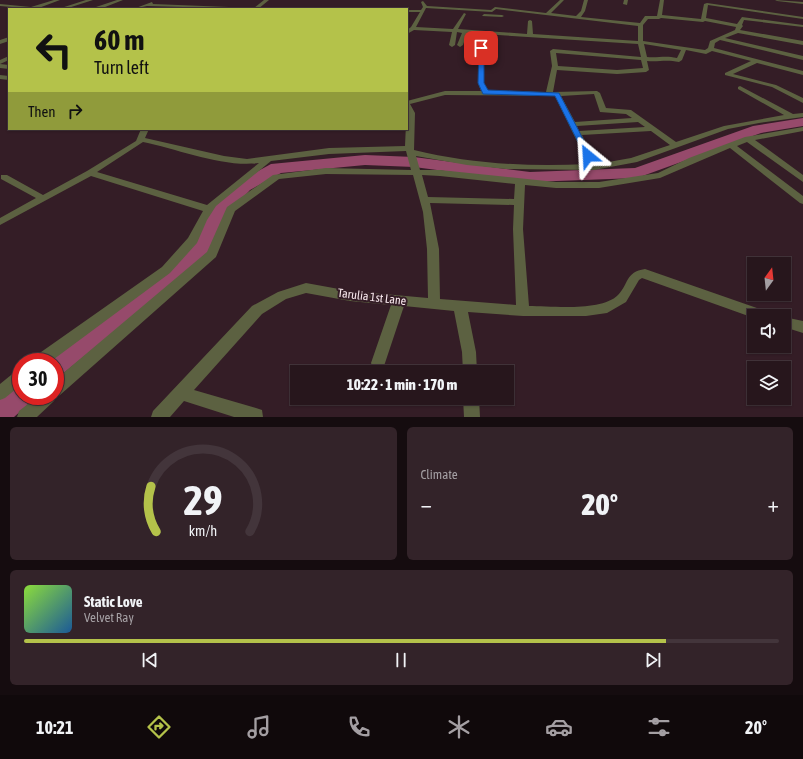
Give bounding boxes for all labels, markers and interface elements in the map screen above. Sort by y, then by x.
icon: left [28,24,80,76]
text: 60 m [94,24,144,56]
pin [464,31,498,65]
icon: arrive [470,37,492,59]
text: Turn left [94,57,149,78]
icon: right [64,100,86,122]
text: Then [28,103,56,120]
position arrow [567,135,609,177]
north arrow [747,257,791,301]
map controls [747,257,791,405]
street label: Tarulia 1st Lane [337,286,407,308]
button: sound [747,309,791,353]
speed limit sign: 30 [12,353,64,405]
button: layers [747,361,791,405]
text: 10:22 · 1 min · 170 m [347,376,457,393]
text: Climate [421,467,458,482]
text: 29 [184,475,223,523]
text: 20° [582,487,618,521]
text: − [421,491,432,517]
text: + [768,491,779,517]
text: km/h [189,522,217,538]
text: Static Love [84,593,143,610]
text: Velvet Ray [84,610,134,625]
icon: previous [139,649,161,671]
icon: pause [390,649,412,671]
icon: next [642,649,664,671]
icon: directions [145,713,173,741]
icon: music [245,713,273,741]
icon: phone [345,713,373,741]
icon: climate [445,713,473,741]
icon: car [545,713,573,741]
icon: filters [645,713,673,741]
text: 10:21 [36,717,73,738]
text: 20° [745,717,767,738]

